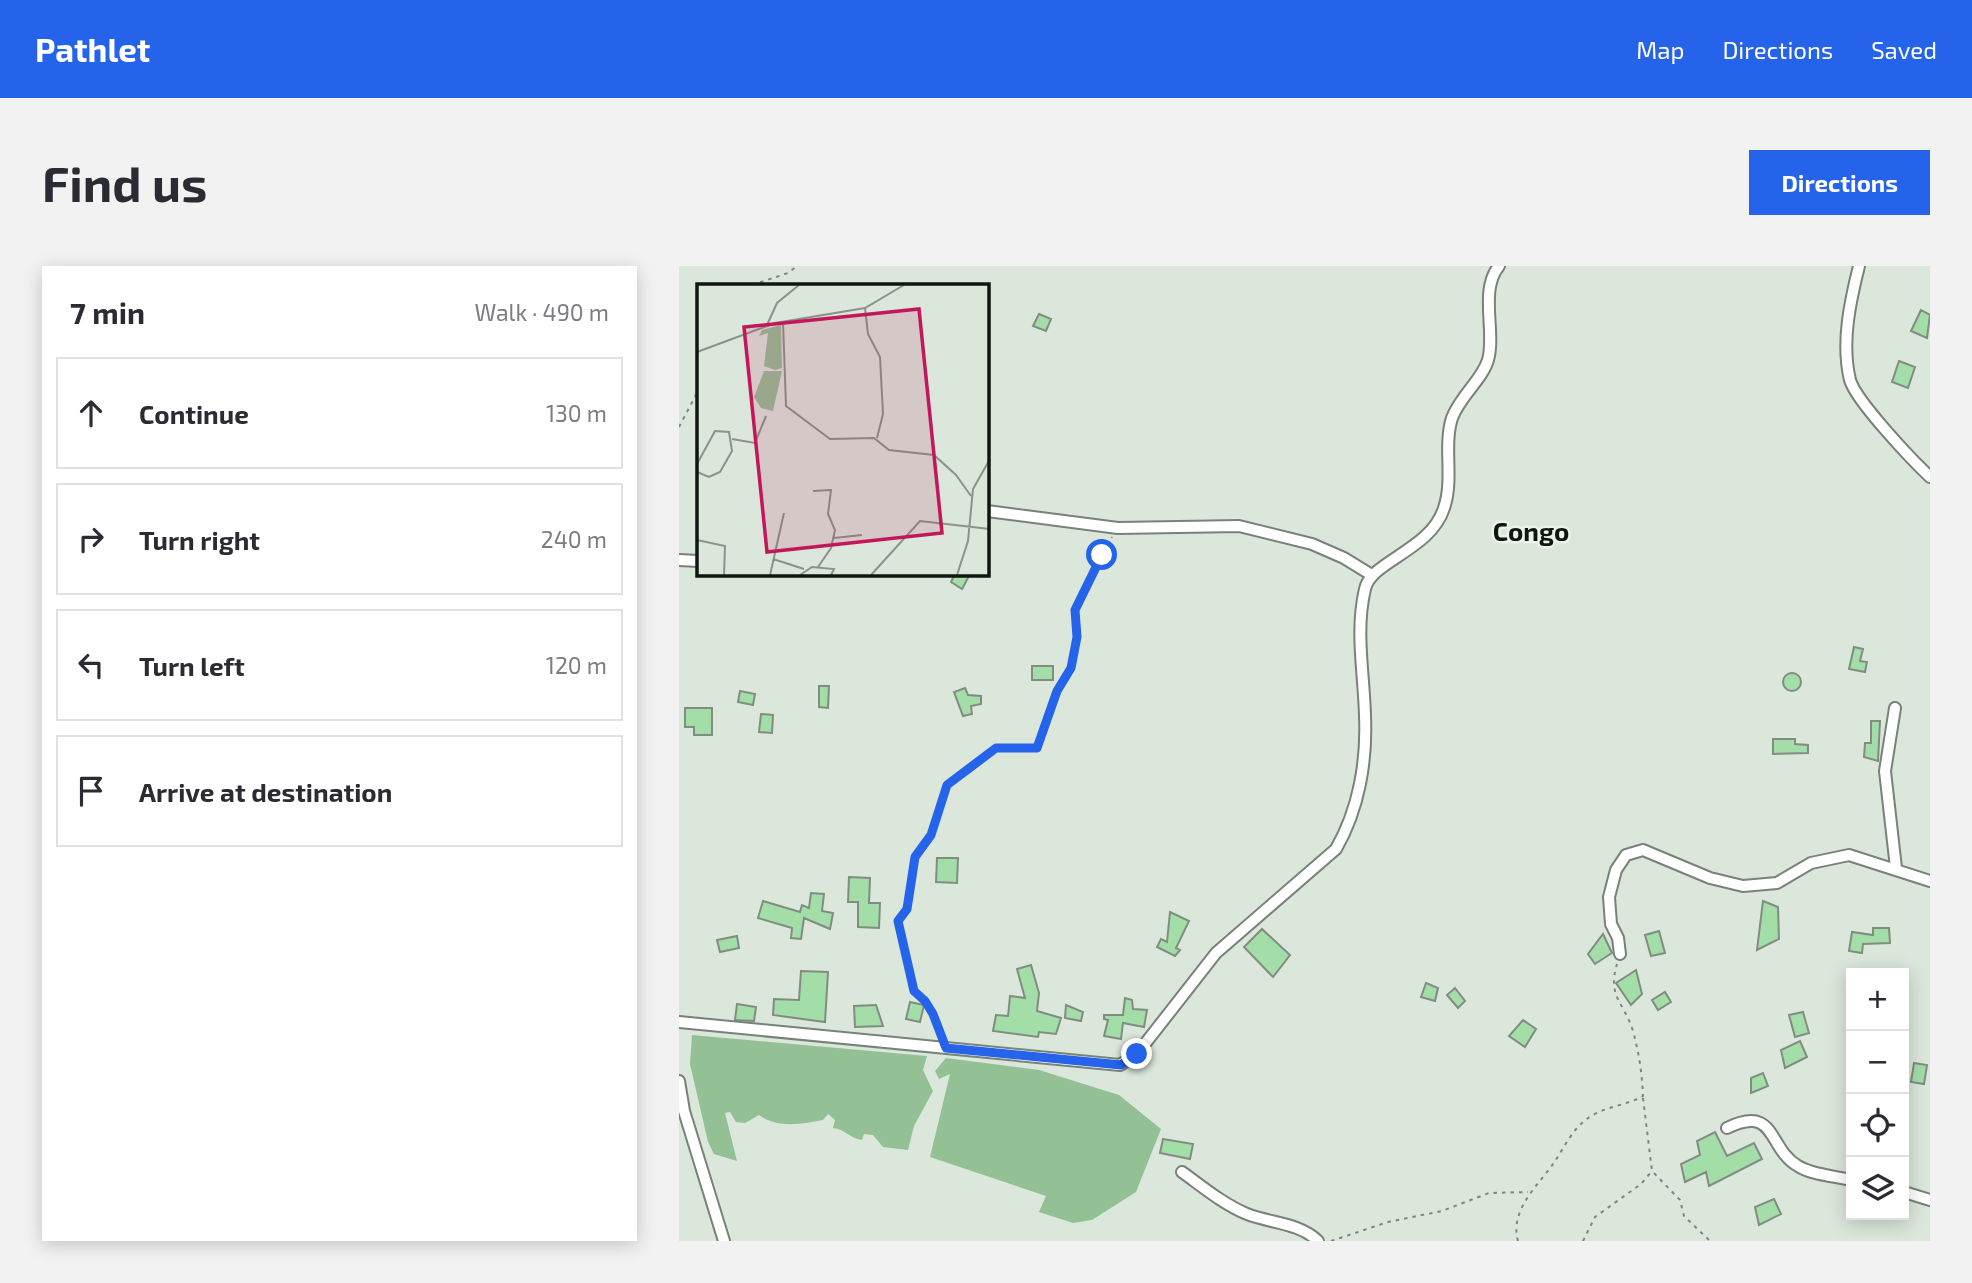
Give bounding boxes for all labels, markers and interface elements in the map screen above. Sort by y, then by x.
text: Pathlet [35,29,150,69]
text: Map [1636,35,1684,64]
text: Directions [1722,35,1833,64]
text: Saved [1871,35,1937,64]
button: Directions [1749,150,1930,215]
text: Find us [42,153,207,212]
inset map [697,284,989,576]
text: 7 min [70,294,145,330]
text: Walk · 490 m [474,298,609,326]
icon: ahead [72,394,110,432]
text: Continue [139,398,249,429]
text: 130 m [546,399,607,427]
district label: Congo [1493,515,1569,546]
icon: right [72,520,110,558]
text: Turn right [139,524,260,555]
text: 240 m [541,525,607,553]
route start [1086,539,1117,570]
icon: left [72,646,110,684]
text: Turn left [139,650,245,681]
text: 120 m [546,651,607,679]
icon: arrive [72,772,110,810]
text: Arrive at destination [139,776,392,807]
map controls [1846,968,1909,1220]
button: + [1846,968,1909,1031]
button: − [1846,1031,1909,1094]
route end [1121,1038,1152,1069]
button: locate [1846,1094,1909,1157]
button: layers [1846,1157,1909,1220]

